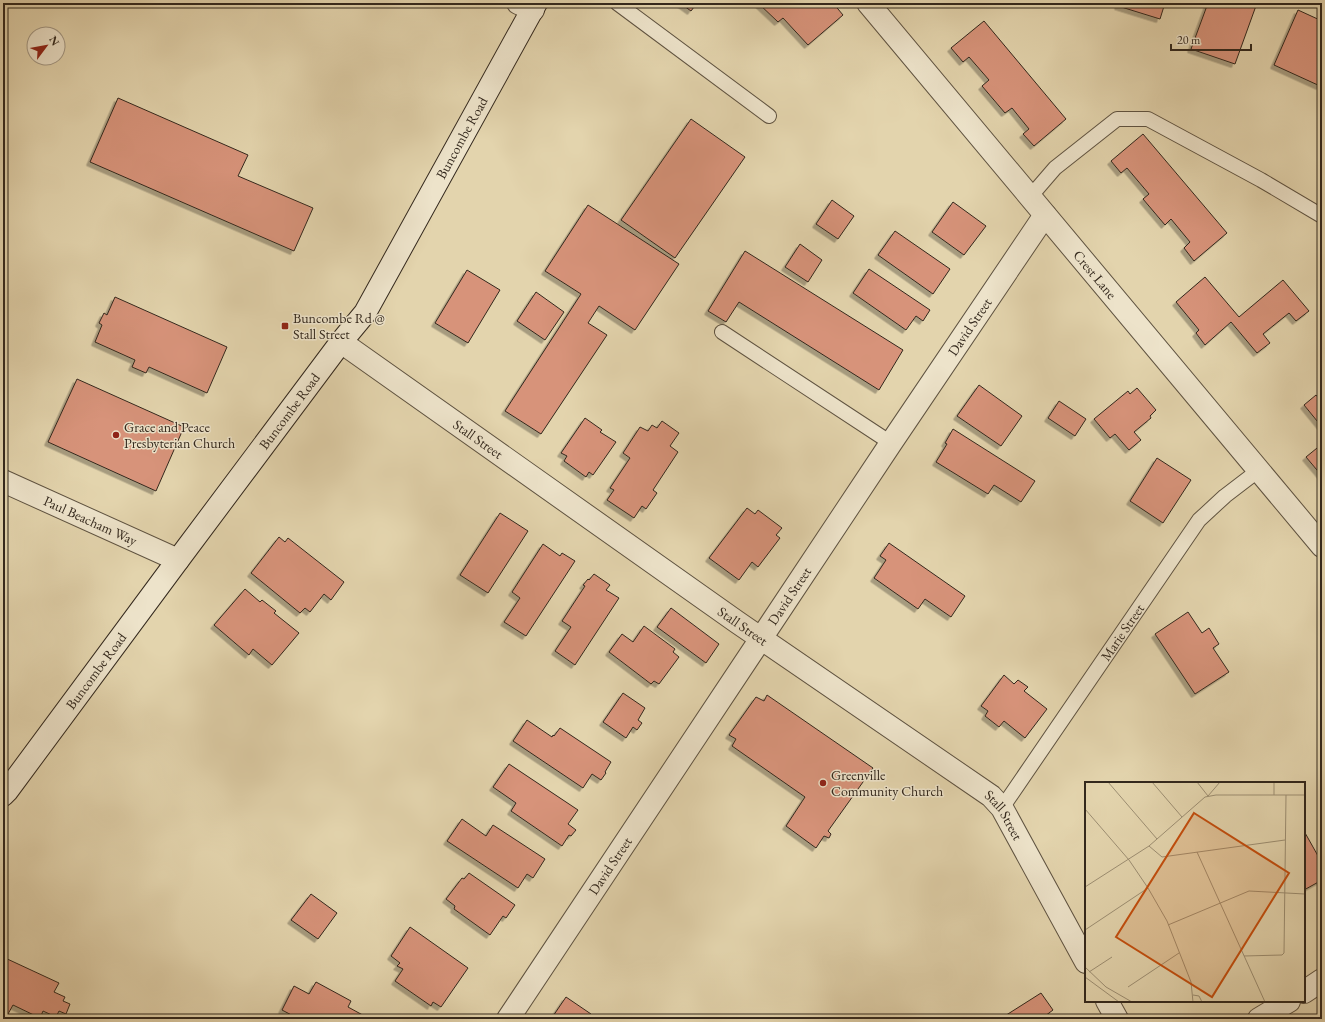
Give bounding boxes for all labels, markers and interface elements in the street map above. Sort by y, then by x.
north arrow [26,26,66,66]
scale bar [1171,26,1251,52]
text: 20 m [1177,32,1201,48]
text: N [46,33,63,48]
street label: Buncombe Road [432,93,492,182]
street label: Crest Lane [1069,246,1121,303]
street label: David Street [944,294,996,359]
place label: Buncombe Rd @ Stall Street [293,309,385,343]
marker: Buncombe Rd @ Stall Street [280,321,290,331]
street label: Buncombe Road [255,368,324,453]
street label: Stall Street [450,415,507,463]
place label: Grace and Peace Presbyterian Church [124,418,235,452]
marker: Grace and Peace Presbyterian Church [111,430,121,440]
street label: Paul Beacham Way [41,492,141,550]
street label: David Street [763,563,815,629]
street label: Marie Street [1096,600,1148,664]
street label: Stall Street [714,602,772,650]
street label: Buncombe Road [62,628,131,713]
place label: Greenville Community Church [831,766,943,800]
marker: Greenville Community Church [818,778,828,788]
inset map [1085,782,1305,1002]
street label: Stall Street [982,786,1027,844]
street label: David Street [584,833,636,898]

